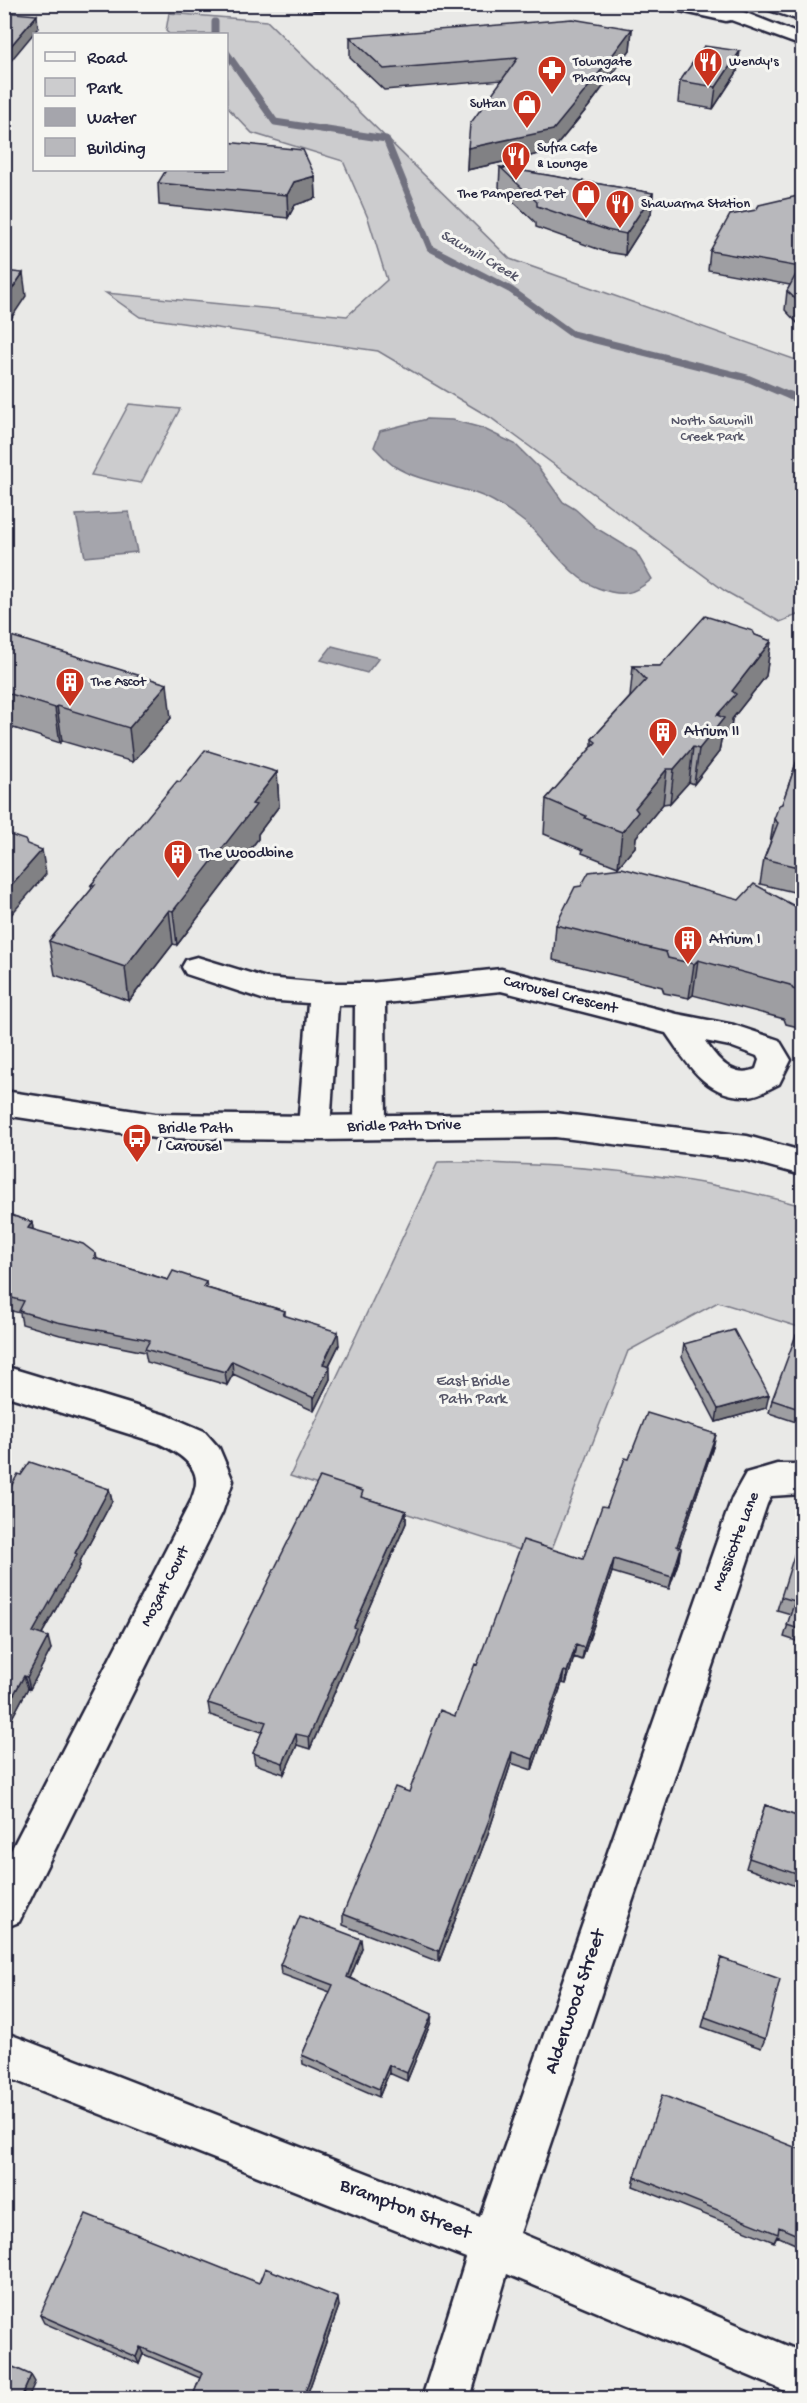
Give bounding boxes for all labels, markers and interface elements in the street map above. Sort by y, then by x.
legend [33,33,228,171]
restaurant icon: Wendy's [692,46,724,88]
text: Road [87,49,128,70]
pharmacy icon: Towngate Pharmacy [536,54,568,96]
place label: Towngate Pharmacy [572,54,633,87]
place label: Wendy's [729,54,779,71]
text: Park [86,79,123,100]
shop icon: Sultan [511,88,543,130]
place label: Sultan [470,96,506,113]
text: Water [87,109,137,130]
text: Building [86,139,146,160]
restaurant icon: Sufra Cafe & Lounge [500,140,532,182]
place label: Sufra Cafe & Lounge [537,140,598,173]
shop icon: The Pampered Pet [570,178,602,220]
place label: The Pampered Pet [457,186,566,203]
restaurant icon: Shawarma Station [604,188,636,230]
place label: Shawarma Station [641,196,750,213]
water label: Sawmill Creek [437,227,522,286]
park label: North Sawmill Creek Park [671,413,753,446]
building icon: The Ascot [54,666,86,708]
place label: The Ascot [90,674,147,691]
building icon: Atrium II [647,716,679,758]
place label: Atrium II [684,723,739,742]
building icon: The Woodbine [162,838,194,880]
place label: The Woodbine [198,845,294,864]
building icon: Atrium I [672,924,704,966]
place label: Atrium I [709,931,761,950]
street label: Carousel Crescent [501,973,620,1020]
street label: Bridle Path Drive [346,1116,462,1138]
place label: Bridle Path / Carousel [157,1120,234,1157]
bus stop icon: Bridle Path / Carousel [121,1122,153,1164]
park label: East Bridle Path Park [436,1373,511,1410]
street label: Massicotte Lane [709,1489,765,1594]
street label: Mozart Court [138,1542,195,1631]
street label: Alderwood Street [540,1925,612,2077]
street label: Brampton Street [335,2174,476,2246]

